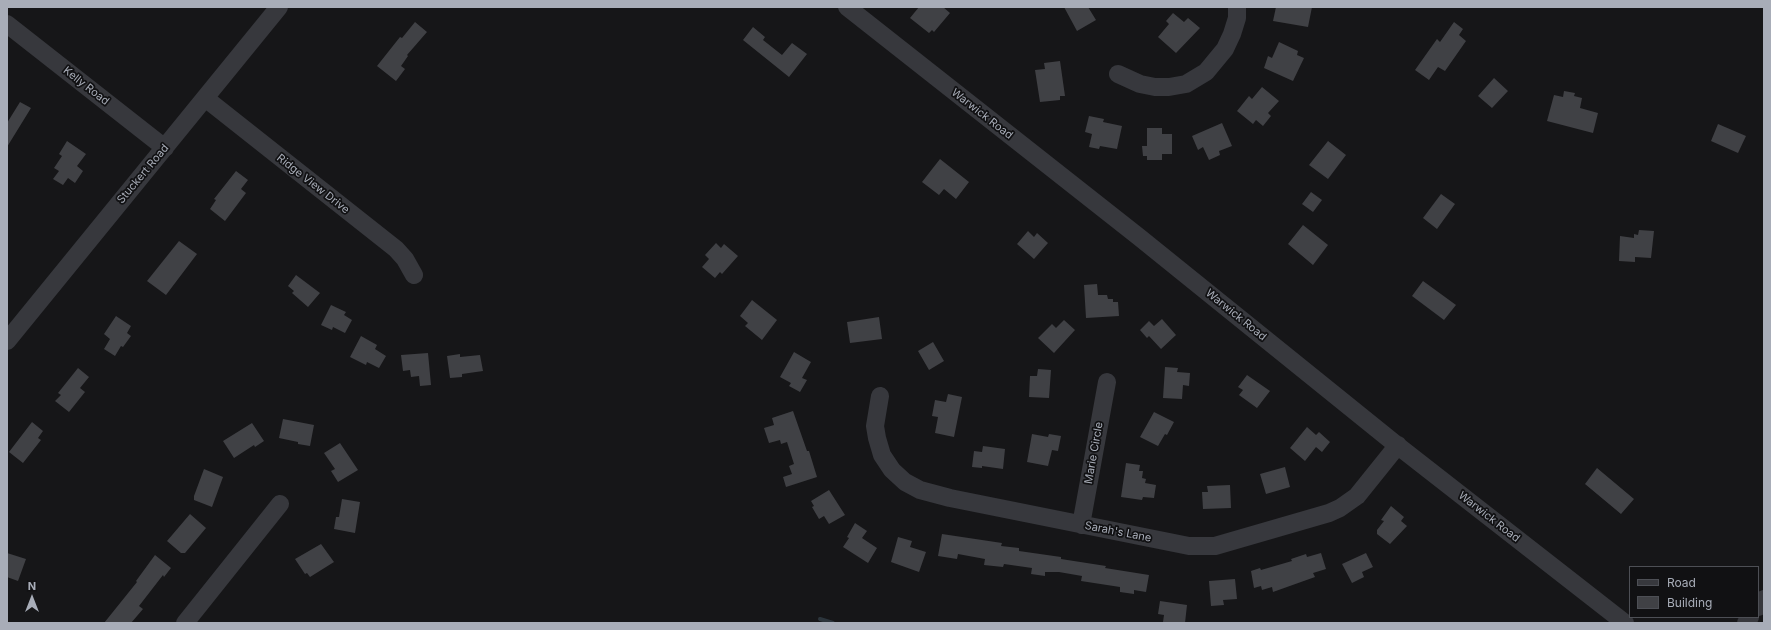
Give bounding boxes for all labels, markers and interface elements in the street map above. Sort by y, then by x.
street label: Kelly Road [60,64,112,108]
street label: Warwick Road [949,86,1015,142]
street label: Stuckert Road [114,142,172,206]
street label: Ridge View Drive [274,152,352,216]
street label: Warwick Road [1203,286,1269,344]
street label: Marie Circle [1082,421,1106,485]
street label: Warwick Road [1456,489,1522,545]
street label: Sarah's Lane [1084,519,1152,545]
legend [1629,566,1759,618]
text: Road [1667,575,1696,590]
north arrow [12,578,52,618]
text: N [28,579,36,593]
text: Building [1667,595,1712,610]

